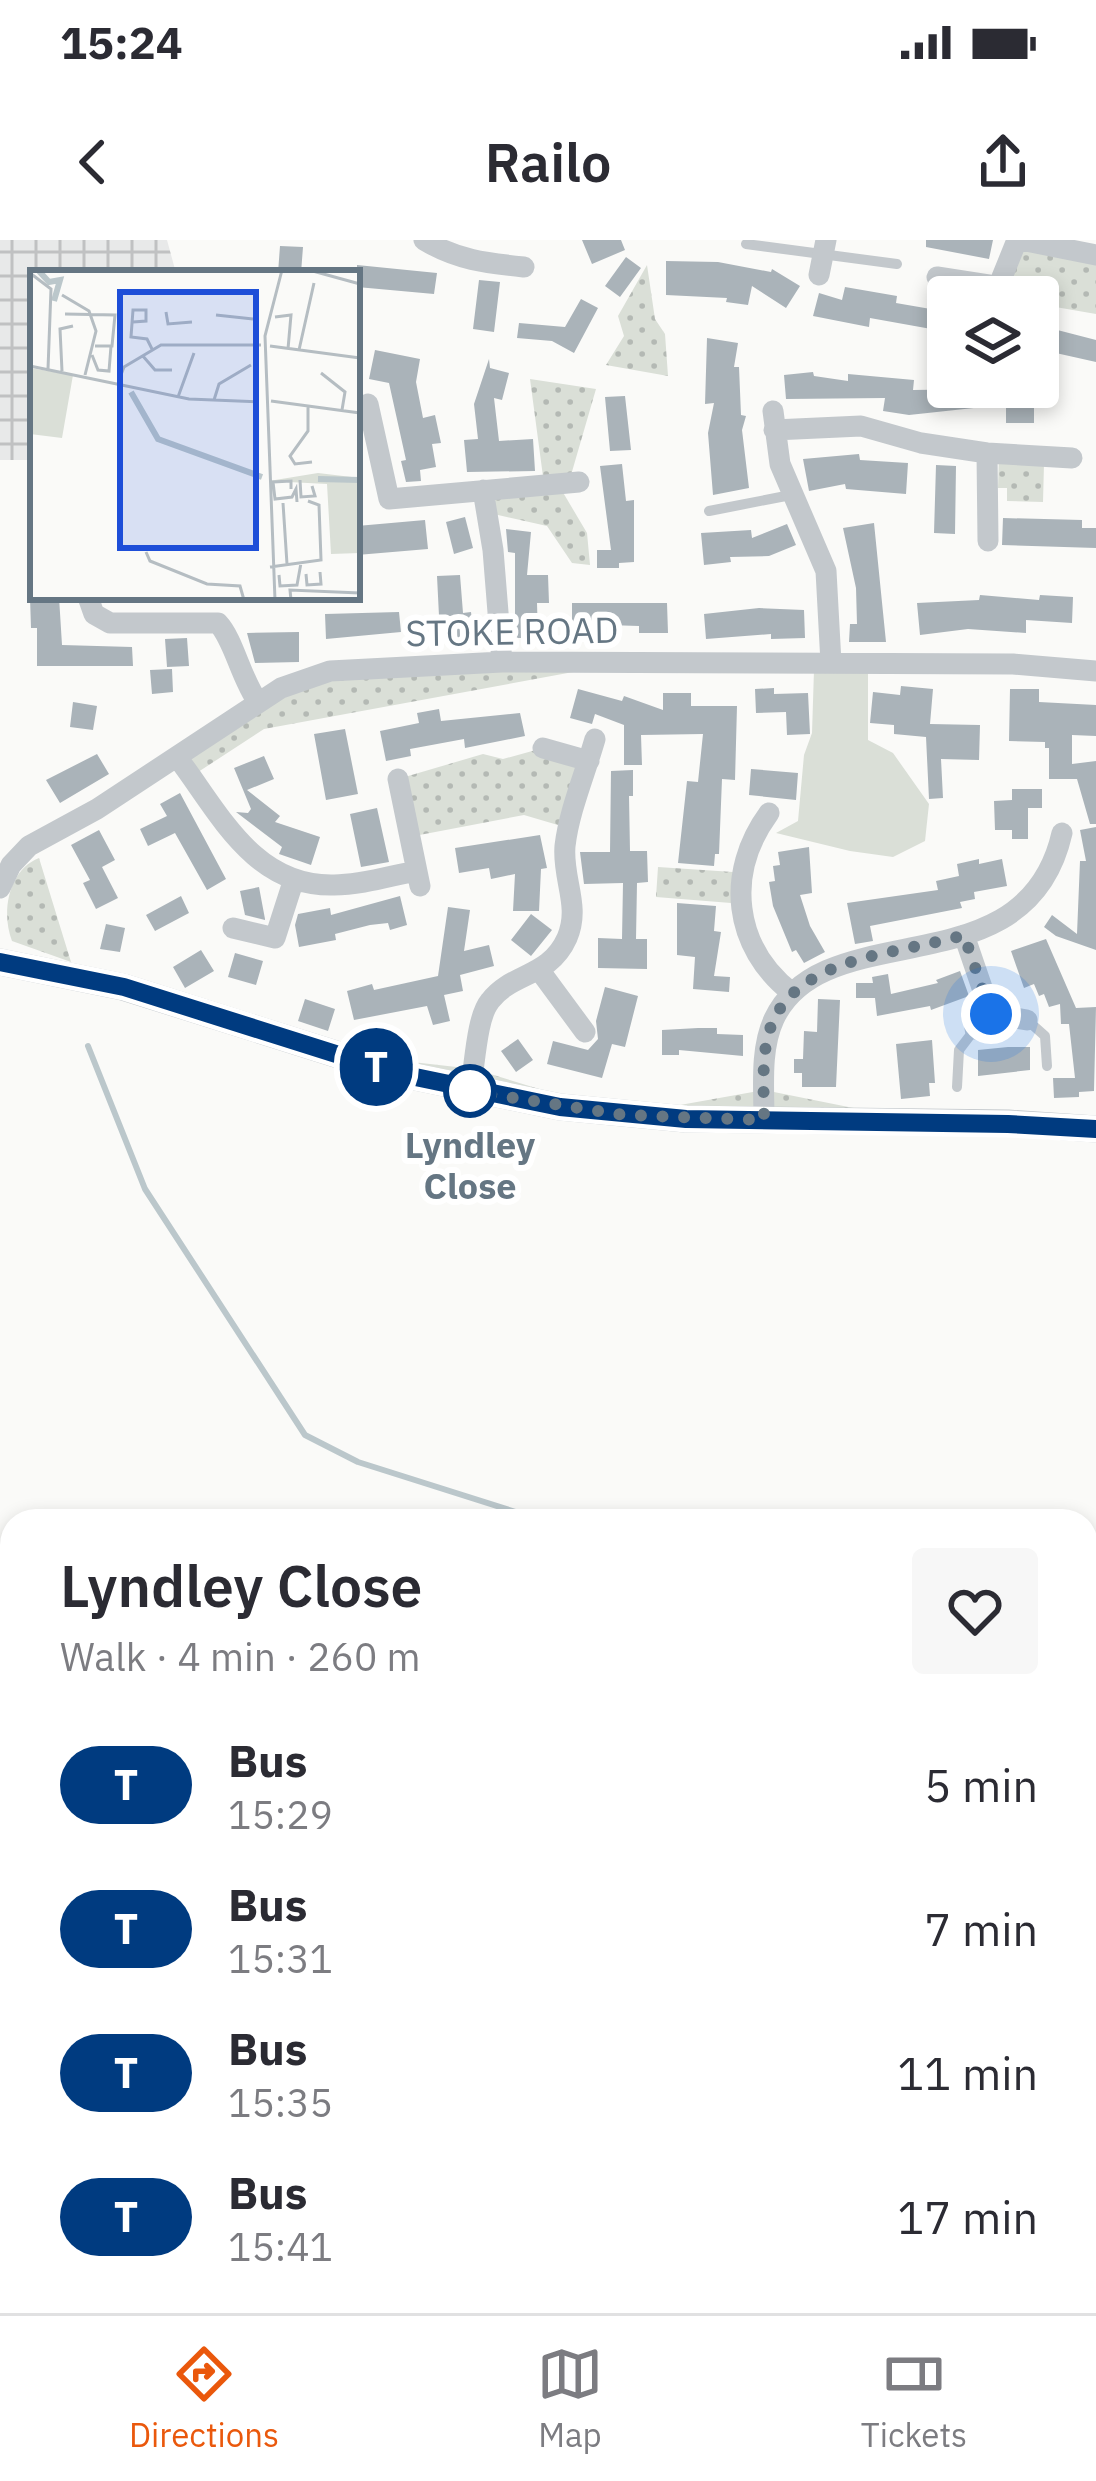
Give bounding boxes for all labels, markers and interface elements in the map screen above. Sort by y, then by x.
text: 15:24 [60,13,183,71]
text: Railo [485,127,611,197]
icon: back [60,129,126,195]
icon: share [970,129,1036,195]
inset map [30,270,360,600]
map controls [927,276,1059,408]
button: layers [927,276,1059,408]
street label: STOKE ROAD [405,606,619,656]
your location [961,984,1021,1044]
line badge: T [337,1028,415,1106]
text: T [364,1039,388,1094]
marker: Lyndley Close [445,1066,495,1116]
place label: Lyndley Close [405,1121,536,1209]
button: heart [912,1548,1038,1674]
text: Lyndley Close [60,1549,422,1623]
text: Walk · 4 min · 260 m [60,1631,421,1682]
text: Bus [228,1731,308,1789]
text: 5 min [924,1756,1038,1814]
text: T [114,1757,138,1812]
text: 15:29 [228,1789,333,1840]
text: Bus [228,1875,308,1933]
text: 7 min [924,1900,1038,1958]
text: T [114,1901,138,1956]
text: 15:31 [228,1933,333,1984]
text: Bus [228,2019,308,2077]
text: 11 min [897,2044,1038,2102]
text: T [114,2045,138,2100]
text: 15:35 [228,2077,333,2128]
text: Bus [228,2163,308,2221]
text: 17 min [897,2188,1038,2246]
text: T [114,2189,138,2244]
text: 15:41 [228,2221,333,2272]
tab: Directions [129,2341,279,2456]
tab: Map [537,2341,603,2456]
tab: Tickets [861,2341,967,2456]

